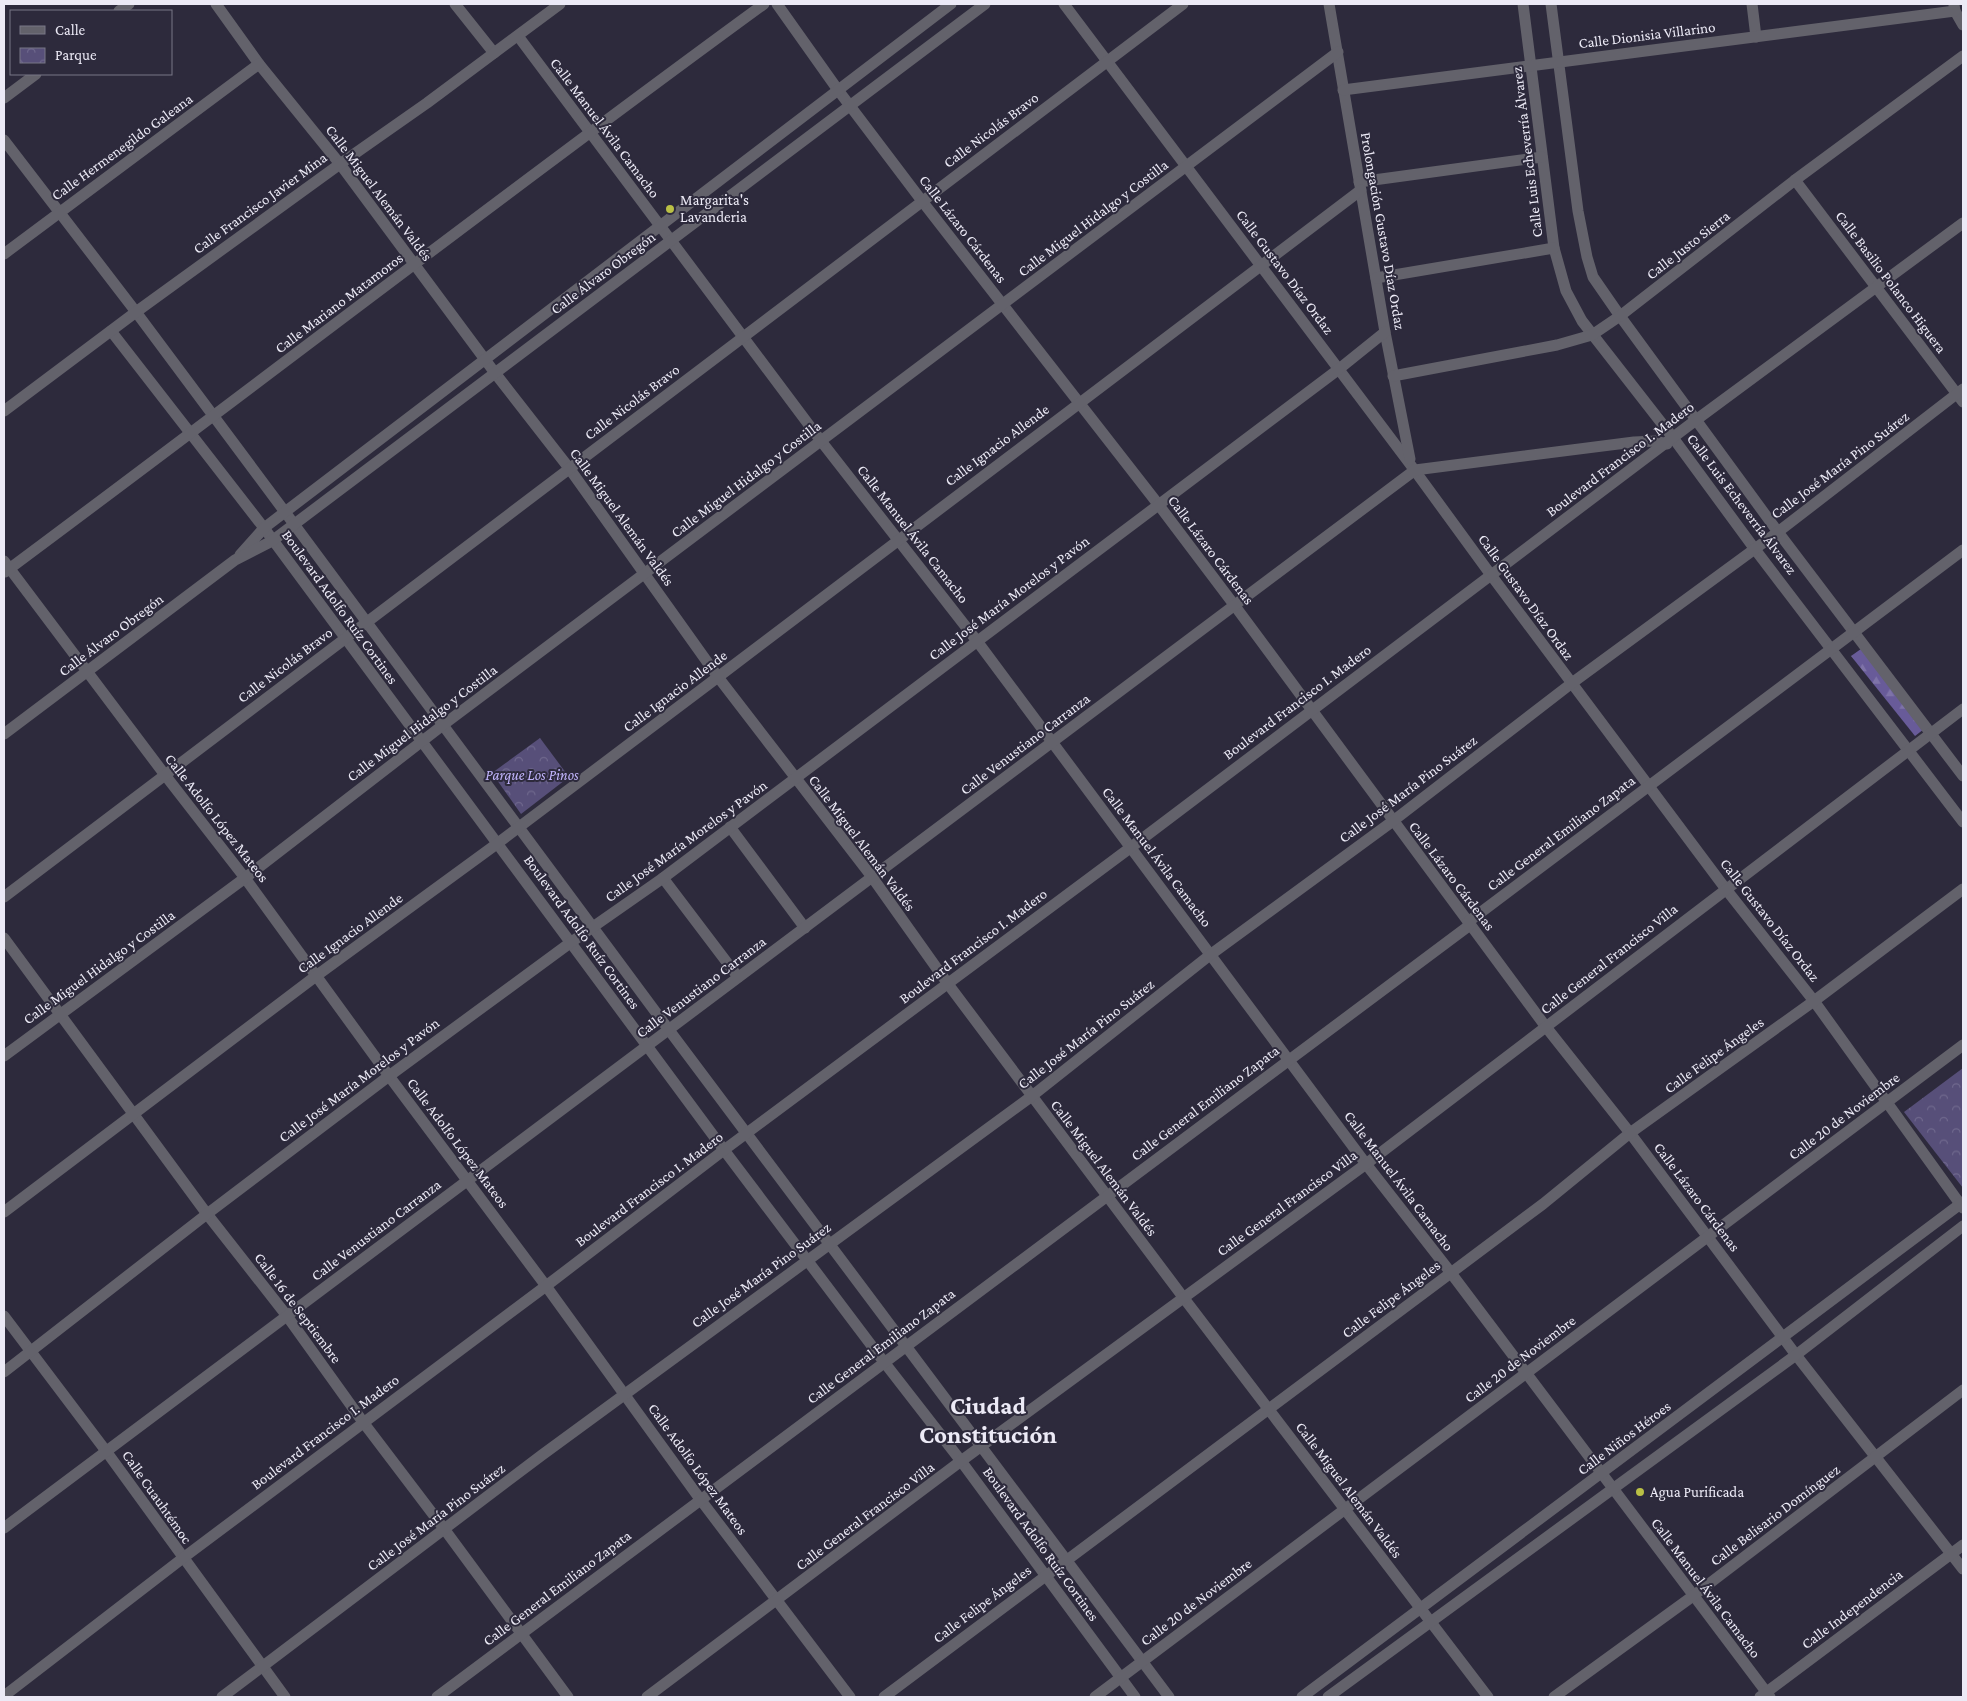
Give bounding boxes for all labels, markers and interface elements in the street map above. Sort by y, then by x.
legend [10,10,172,75]
street label: Calle Dionisia Villarino [1578,19,1716,51]
text: Calle [55,22,86,38]
text: Parque [55,47,97,64]
street label: Calle Manuel Ávila Camacho [547,55,663,201]
street label: Calle Luis Echeverría Álvarez [1509,66,1545,238]
street label: Calle Nicolás Bravo [941,89,1041,171]
street label: Calle Hermenegildo Galeana [48,90,196,204]
street label: Calle Miguel Alemán Valdés [322,122,435,265]
street label: Prolongación Gustavo Díaz Ordaz [1357,131,1408,331]
street label: Calle Francisco Javier Mina [190,149,330,258]
street label: Calle Miguel Hidalgo y Costilla [1015,156,1172,280]
street label: Calle Lázaro Cárdenas [916,172,1010,286]
place label: Margarita's Lavanderia [680,192,749,225]
marker: Margarita's Lavanderia [664,203,676,215]
street label: Calle Gustavo Díaz Ordaz [1233,207,1337,337]
street label: Calle Justo Sierra [1643,207,1734,283]
street label: Calle Basilio Polanco Higuera [1832,208,1950,357]
street label: Calle Álvaro Obregón [548,229,659,318]
street label: Calle Mariano Matamoros [272,250,406,356]
street label: Calle Nicolás Bravo [582,361,682,443]
street label: Boulevard Francisco I. Madero [1543,398,1697,520]
street label: Calle Ignacio Allende [942,401,1053,490]
street label: Calle José María Pino Suárez [1768,408,1913,523]
street label: Calle Miguel Hidalgo y Costilla [668,417,825,541]
street label: Calle Luis Echeverría Álvarez [1684,431,1800,577]
street label: Calle Miguel Alemán Valdés [566,445,677,590]
street label: Calle Manuel Ávila Camacho [854,462,972,606]
street label: Calle Lázaro Cárdenas [1165,492,1257,608]
street label: Boulevard Adolfo Ruíz Cortines [279,527,401,687]
street label: Calle Gustavo Díaz Ordaz [1475,531,1577,663]
street label: Calle José María Morelos y Pavón [926,533,1093,664]
street label: Calle Álvaro Obregón [56,591,167,680]
street label: Calle Nicolás Bravo [235,624,335,706]
street label: Boulevard Francisco I. Madero [1220,641,1374,763]
street label: Calle Ignacio Allende [620,647,731,736]
street label: Calle Miguel Hidalgo y Costilla [344,661,501,785]
street label: Calle Venustiano Carranza [957,690,1093,798]
street label: Calle José María Pino Suárez [1336,732,1481,847]
street label: Calle Adolfo López Mateos [161,751,272,886]
park label: Parque Los Pinos [485,767,579,784]
street label: Calle Miguel Alemán Valdés [805,772,918,915]
street label: Calle General Emiliano Zapata [1484,772,1639,895]
street label: Calle José María Morelos y Pavón [602,777,771,906]
street label: Calle Manuel Ávila Camacho [1099,784,1215,930]
street label: Calle Lázaro Cárdenas [1406,818,1498,934]
street label: Boulevard Adolfo Ruíz Cortines [521,852,643,1012]
street label: Calle Gustavo Díaz Ordaz [1717,855,1823,985]
street label: Boulevard Francisco I. Madero [896,885,1050,1007]
street label: Calle Ignacio Allende [294,889,406,977]
street label: Calle General Francisco Villa [1537,901,1681,1017]
street label: Calle Miguel Hidalgo y Costilla [20,907,179,1028]
street label: Calle Venustiano Carranza [633,933,769,1041]
street label: Calle José María Pino Suárez [1015,976,1158,1093]
street label: Calle Felipe Ángeles [1661,1014,1767,1097]
street label: Calle José María Morelos y Pavón [276,1015,443,1146]
street label: Calle General Emiliano Zapata [1128,1042,1283,1165]
street label: Calle 20 de Noviembre [1785,1069,1903,1163]
street label: Calle Adolfo López Mateos [403,1075,512,1212]
street label: Calle Miguel Alemán Valdés [1047,1097,1160,1240]
street label: Calle Manuel Ávila Camacho [1341,1108,1457,1254]
street label: Boulevard Francisco I. Madero [572,1128,726,1250]
street label: Calle Lázaro Cárdenas [1651,1139,1743,1255]
street label: Calle General Francisco Villa [1214,1147,1360,1259]
street label: Calle Venustiano Carranza [308,1176,444,1284]
street label: Calle José María Pino Suárez [688,1219,834,1332]
street label: Calle 16 de Septiembre [250,1250,345,1367]
street label: Calle Felipe Ángeles [1339,1257,1444,1342]
street label: Calle General Emiliano Zapata [804,1285,959,1408]
street label: Calle 20 de Noviembre [1461,1312,1579,1406]
street label: Boulevard Francisco I. Madero [248,1371,402,1493]
district label: Ciudad Constitución [919,1392,1058,1448]
street label: Calle Niños Héroes [1574,1398,1674,1478]
street label: Calle Adolfo López Mateos [644,1400,751,1538]
street label: Calle Miguel Alemán Valdés [1292,1419,1405,1562]
street label: Calle Cuauhtémoc [119,1447,196,1547]
street label: Calle General Francisco Villa [793,1459,937,1573]
street label: Calle José María Pino Suárez [364,1460,509,1575]
street label: Calle Belisario Domínguez [1707,1461,1843,1570]
street label: Boulevard Adolfo Ruíz Cortines [980,1464,1102,1624]
place label: Agua Purificada [1650,1484,1744,1501]
marker: Agua Purificada [1634,1486,1646,1498]
street label: Calle Manuel Ávila Camacho [1648,1515,1764,1661]
street label: Calle General Emiliano Zapata [480,1527,635,1650]
street label: Calle 20 de Noviembre [1137,1555,1255,1649]
street label: Calle Felipe Ángeles [930,1562,1035,1647]
street label: Calle Independencia [1798,1566,1906,1653]

